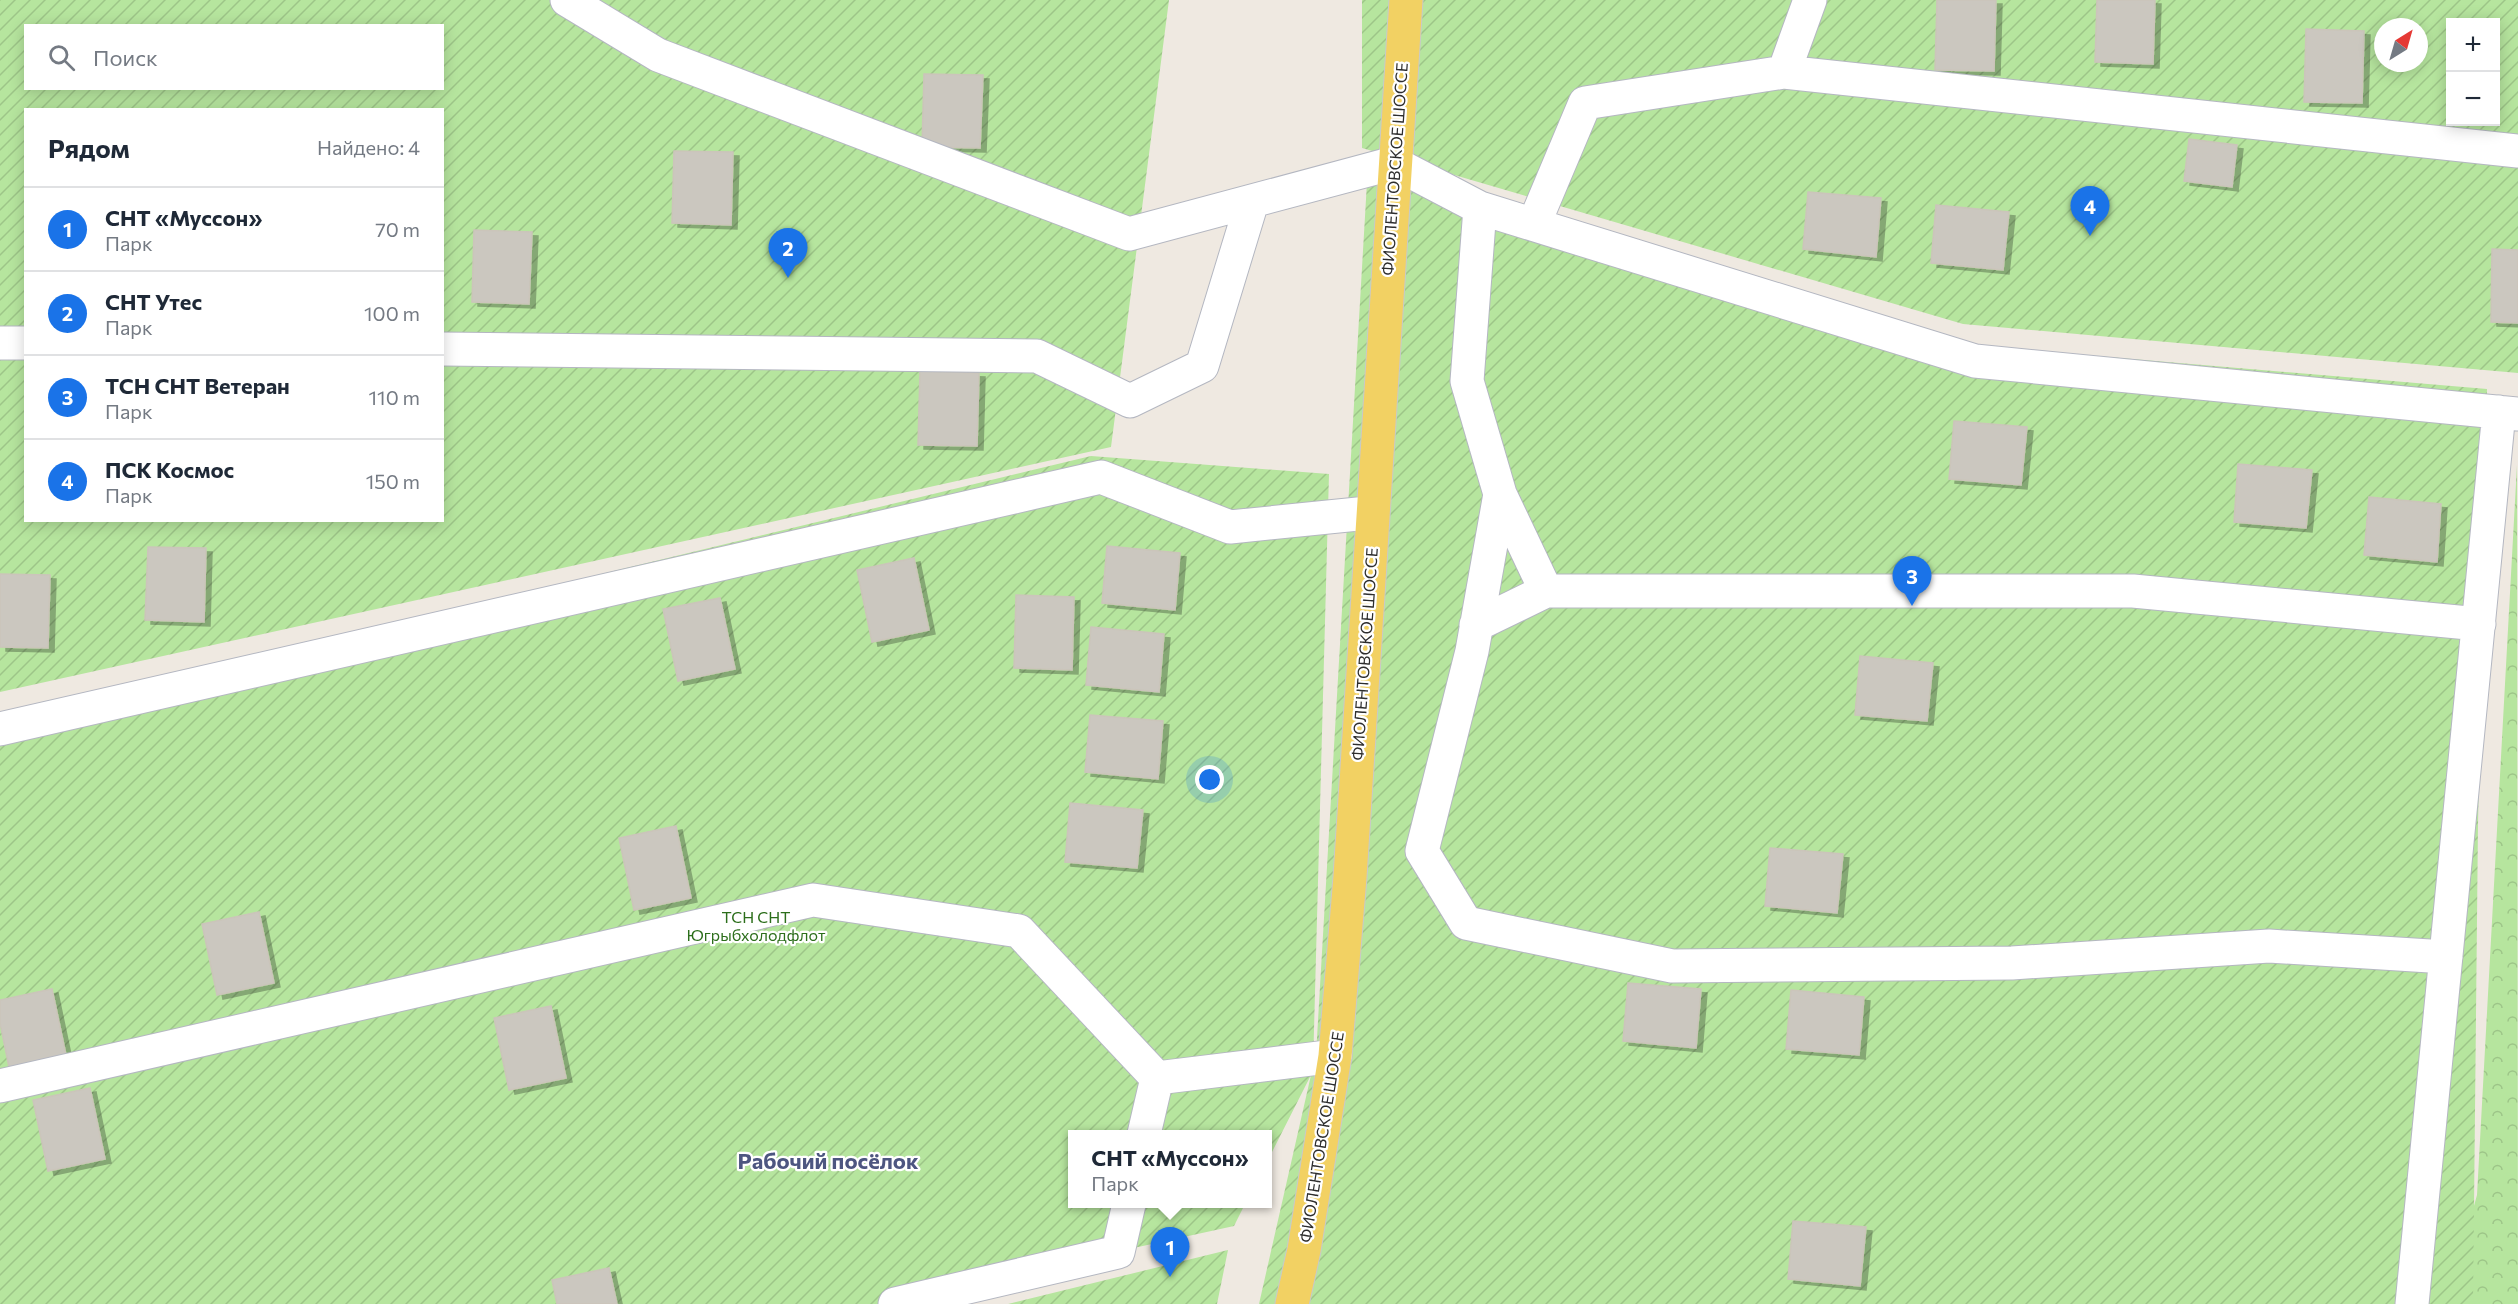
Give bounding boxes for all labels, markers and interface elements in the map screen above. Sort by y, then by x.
north arrow [2374,18,2428,72]
map controls [2446,18,2500,126]
button: + [2446,18,2500,72]
search box [24,24,444,90]
icon: search [45,41,78,74]
text: Поиск [93,44,158,71]
street label: ФИОЛЕНТОВСКОЕ ШОССЕ [1377,62,1411,276]
button: − [2446,72,2500,126]
text: Рядом [48,132,130,163]
text: Найдено: 4 [317,135,420,159]
pin: 4 [2070,186,2110,236]
text: СНТ «Муссон» [105,204,263,231]
text: 1 [63,217,72,241]
text: 70 m [375,217,420,241]
pin: 2 [768,228,808,278]
text: Парк [105,231,153,255]
text: СНТ Утес [105,288,202,315]
text: 2 [62,301,73,325]
text: 100 m [364,301,420,325]
text: Парк [105,315,153,339]
text: ТСН СНТ Ветеран [105,372,290,399]
text: 3 [62,385,73,409]
text: 110 m [369,385,420,409]
text: Парк [105,399,153,423]
text: ПСК Космос [105,456,234,483]
text: 4 [61,469,74,493]
text: 150 m [366,469,420,493]
text: Парк [105,483,153,507]
street label: ФИОЛЕНТОВСКОЕ ШОССЕ [1347,547,1381,761]
pin: 3 [1892,556,1932,606]
your location [1195,765,1224,794]
park label: ТСН СНТ Югрыбхолодфлот [686,907,826,944]
street label: ФИОЛЕНТОВСКОЕ ШОССЕ [1295,1030,1347,1244]
popup [1068,1130,1272,1208]
text: СНТ «Муссон» [1091,1144,1249,1171]
district label: Рабочий посёлок [737,1147,919,1174]
text: Парк [1091,1171,1139,1195]
pin: 1 [1150,1228,1190,1277]

